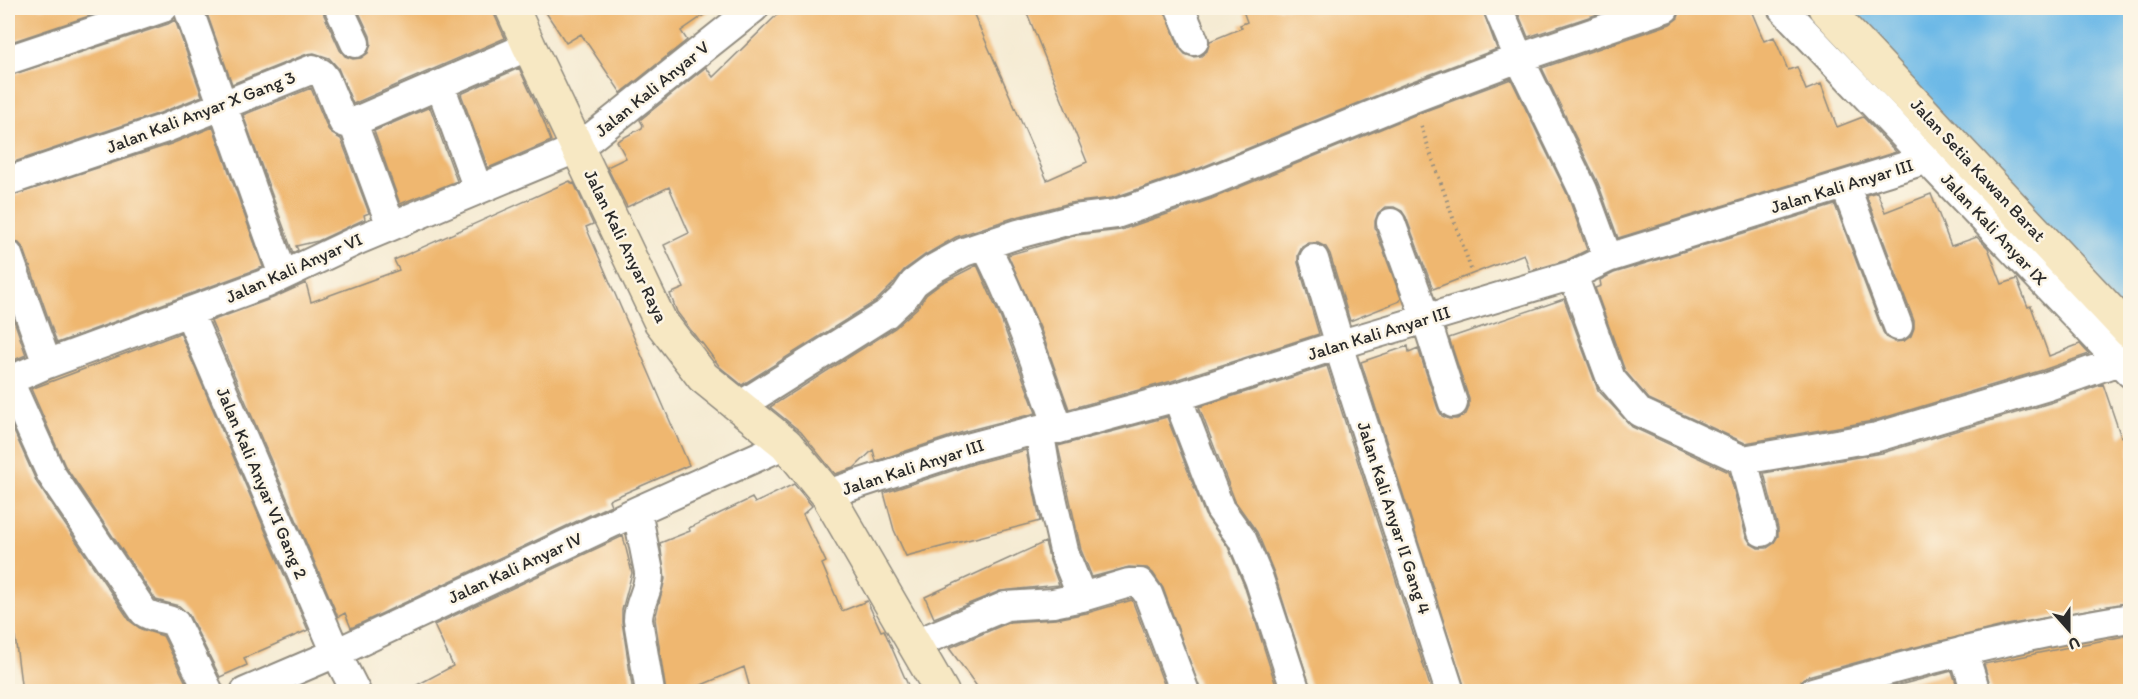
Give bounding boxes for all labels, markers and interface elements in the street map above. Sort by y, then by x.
street label: Jalan Kali Anyar V [590,36,714,142]
street label: Jalan Kali Anyar X Gang 3 [104,66,299,158]
street label: Jalan Setia Kawan Barat [1906,94,2050,246]
street label: Jalan Kali Anyar III [1768,154,1916,218]
street label: Jalan Kali Anyar Raya [579,166,673,327]
street label: Jalan Kali Anyar IX [1936,168,2052,290]
street label: Jalan Kali Anyar VI [222,228,366,308]
street label: Jalan Kali Anyar III [1305,301,1453,365]
street label: Jalan Kali Anyar VI Gang 2 [212,384,313,583]
street label: Jalan Kali Anyar II Gang 4 [1352,419,1436,617]
street label: Jalan Kali Anyar III [839,434,987,500]
street label: Jalan Kali Anyar IV [445,527,586,609]
north arrow [2039,600,2099,660]
text: U [2066,633,2083,654]

